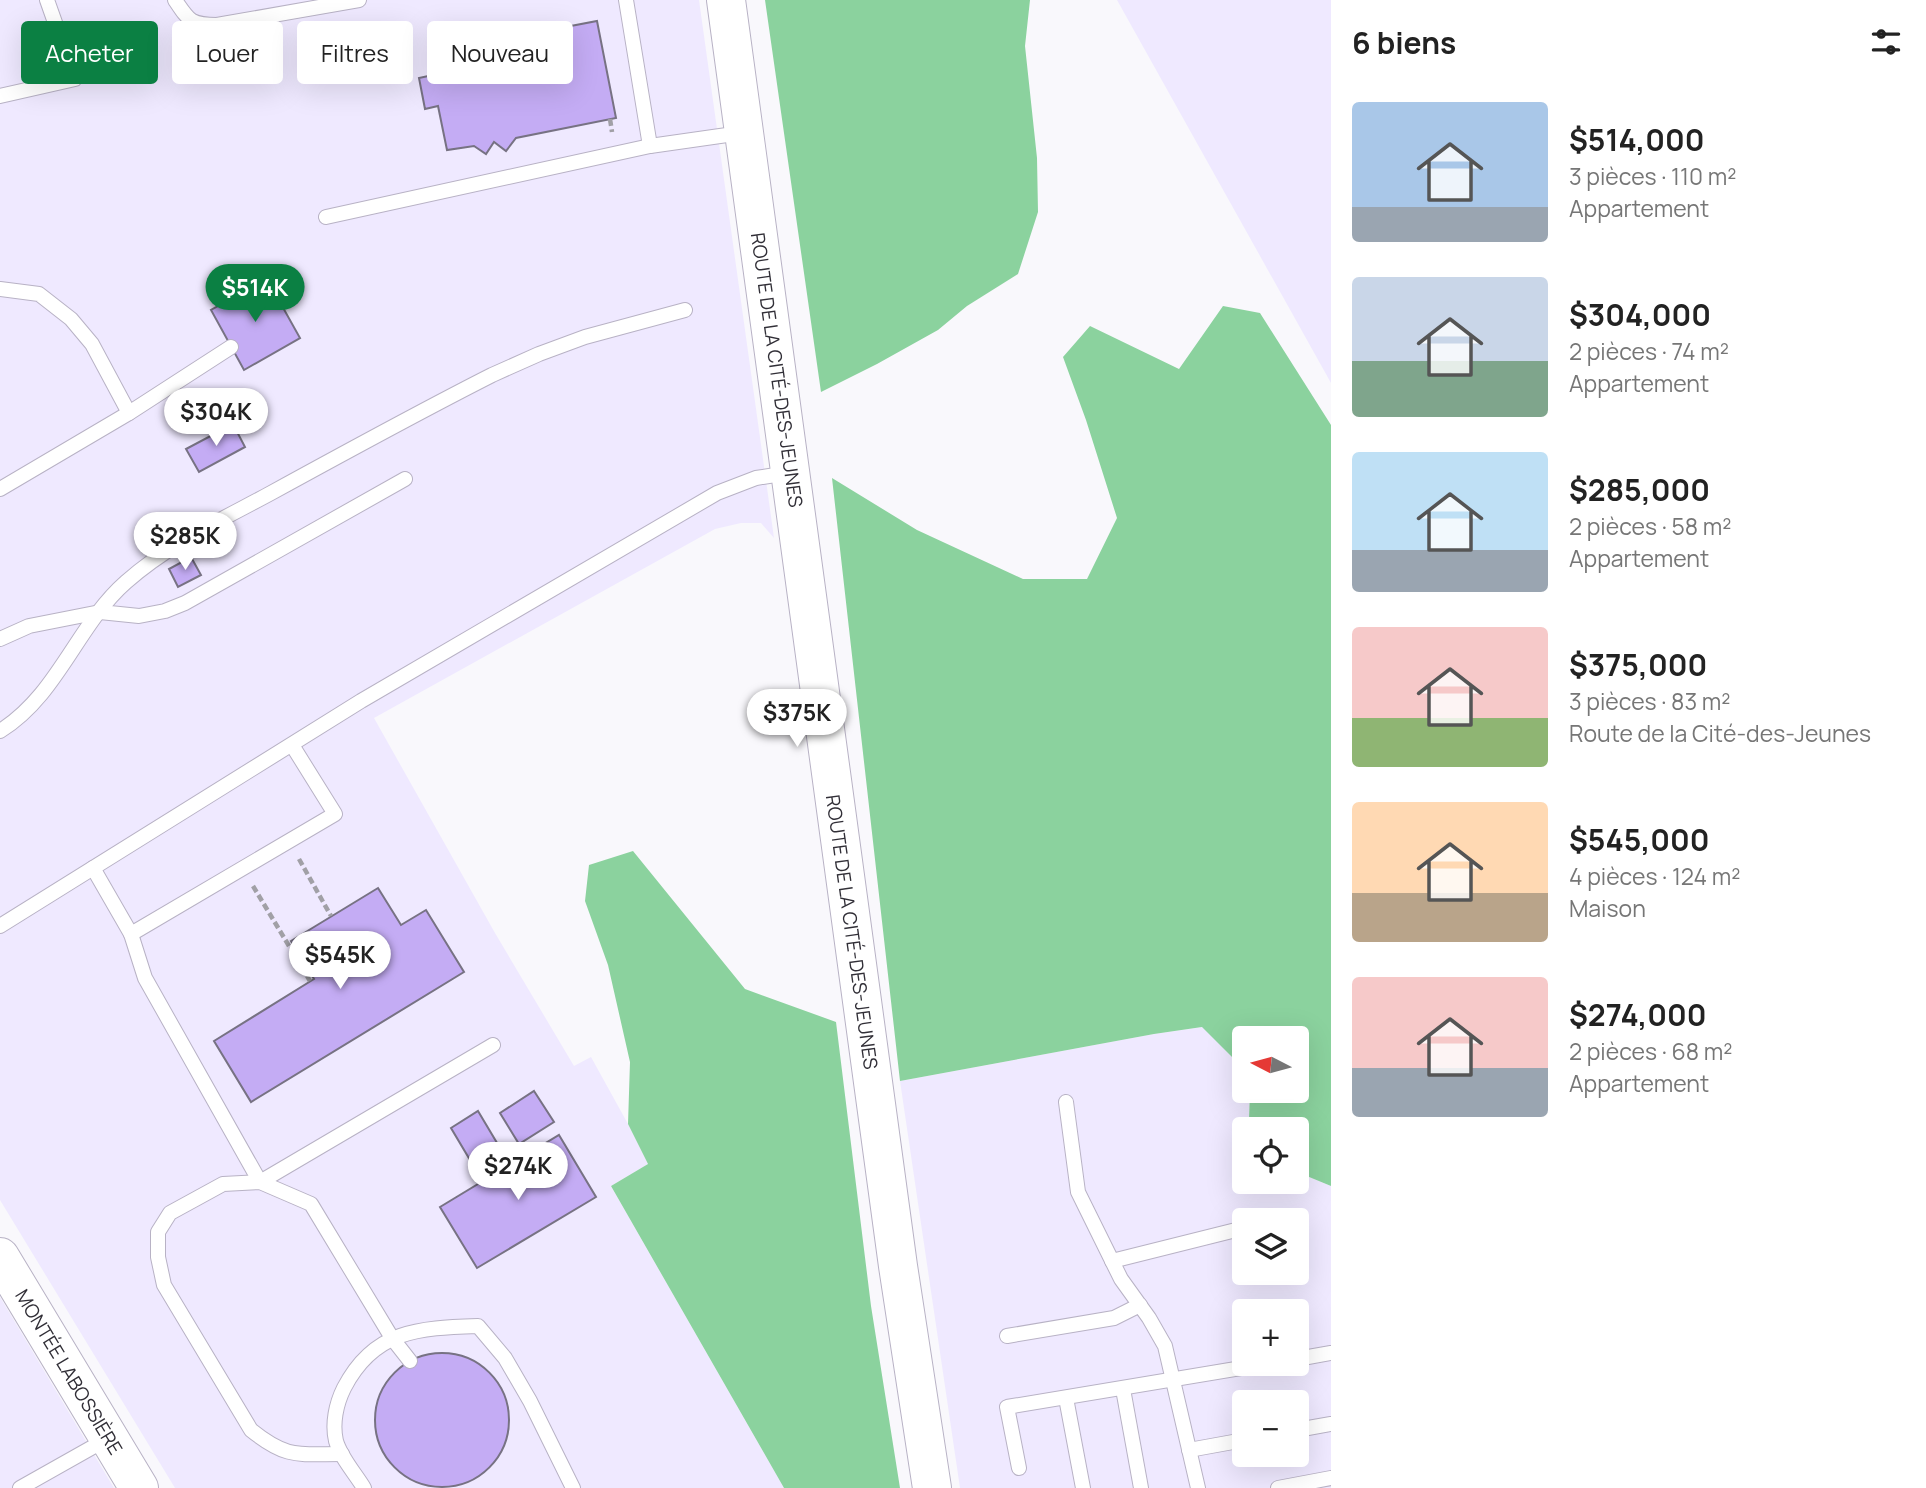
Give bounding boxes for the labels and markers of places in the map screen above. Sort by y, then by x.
pin: $514K [206,264,304,324]
pin: $304K [167,388,265,448]
pin: $285K [136,512,234,572]
pin: $375K [748,690,846,749]
pin: $545K [291,932,389,991]
pin: $274K [469,1142,567,1202]

